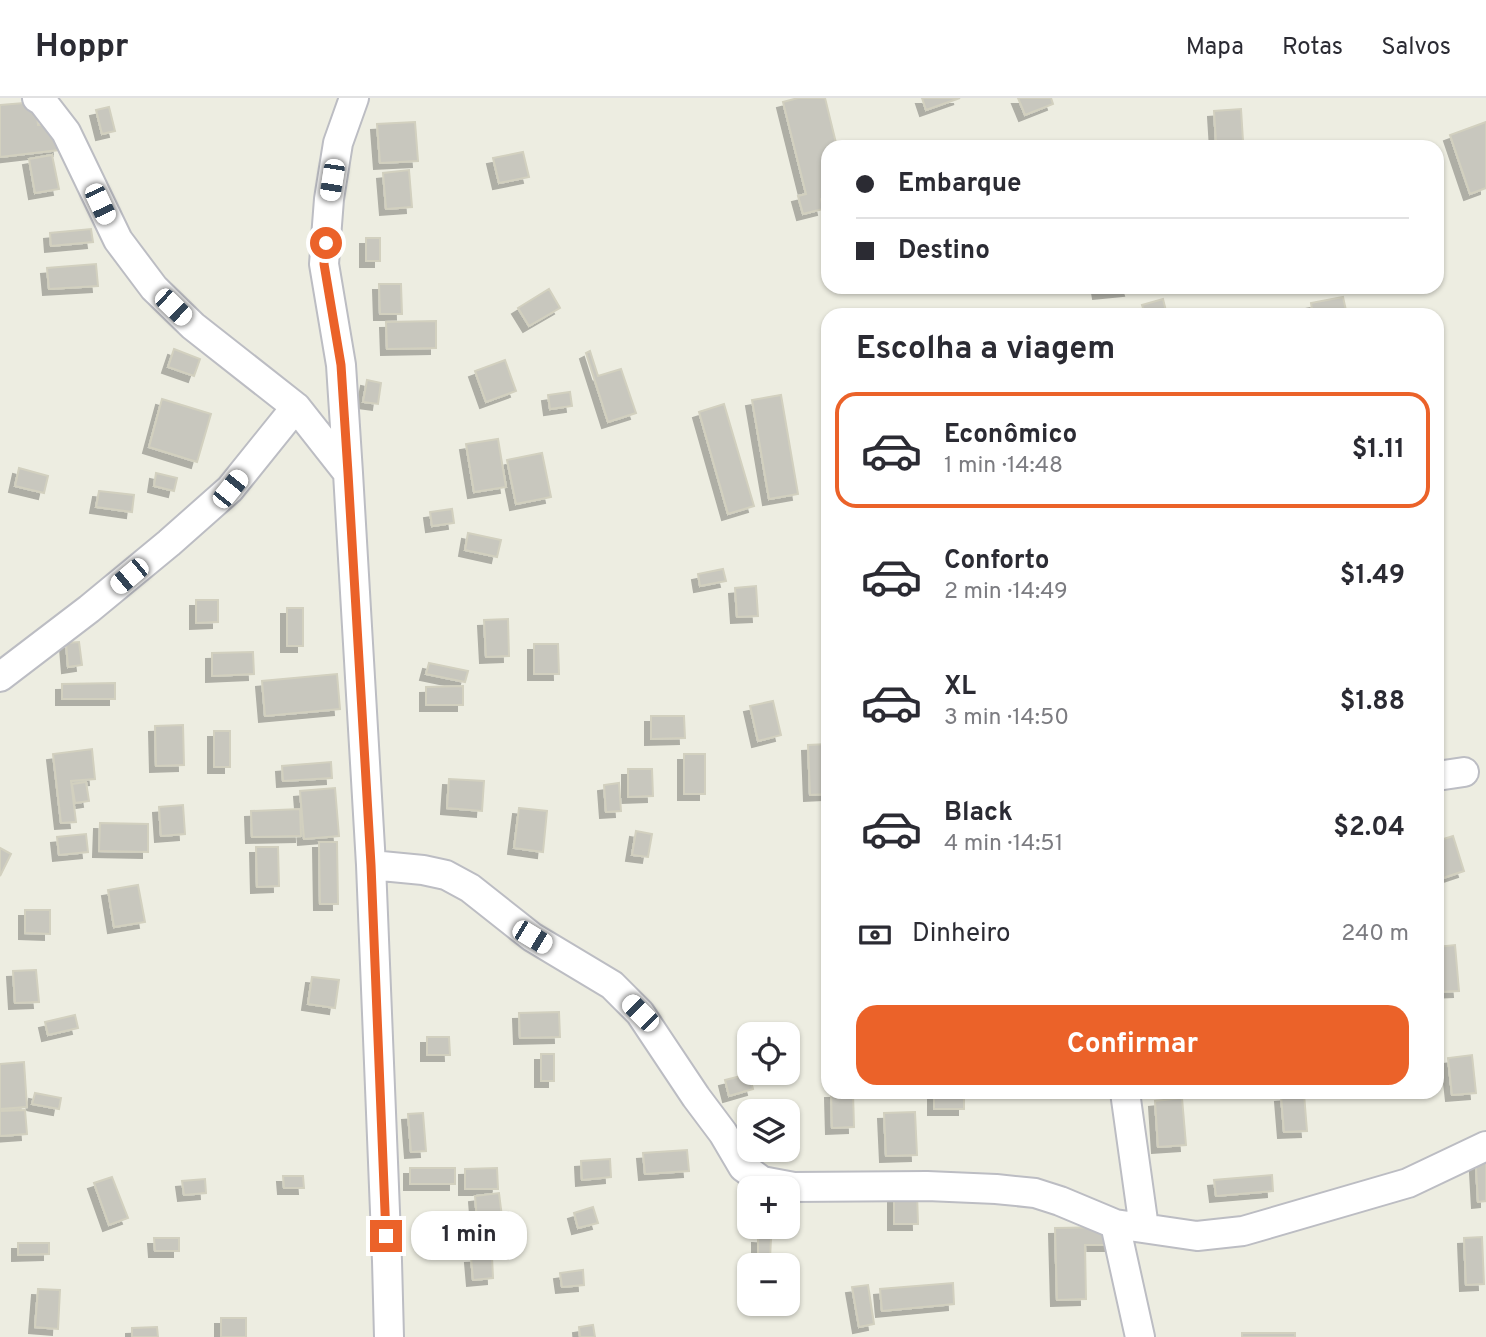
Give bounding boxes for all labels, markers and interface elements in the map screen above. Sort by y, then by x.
text: Hoppr [35,27,128,69]
text: Mapa [1186,33,1244,63]
text: Rotas [1282,33,1343,63]
text: Salvos [1381,33,1451,63]
car [319,158,346,202]
text: Embarque [898,168,1021,201]
car [82,181,119,227]
route start [310,227,342,259]
text: Destino [898,235,990,268]
car [151,285,196,329]
text: Escolha a viagem [856,330,1115,370]
icon: car [860,419,923,482]
text: Econômico [944,419,1077,452]
text: $1.11 [1352,434,1405,467]
text: 1 min · 14:48 [944,452,1063,481]
car [209,466,252,512]
icon: car [860,545,923,608]
text: Conforto [944,545,1050,578]
car [107,554,152,598]
text: $1.49 [1340,560,1405,593]
text: 2 min · 14:49 [944,578,1068,607]
icon: car [860,671,923,734]
text: XL [944,671,976,704]
text: $1.88 [1340,686,1405,719]
text: 3 min · 14:50 [944,704,1069,733]
icon: car [860,797,923,860]
text: Black [944,797,1013,830]
text: $2.04 [1333,812,1405,845]
text: 4 min · 14:51 [944,830,1063,859]
icon: cash [856,916,894,954]
car [509,917,556,957]
text: Dinheiro [912,918,1011,951]
text: 240 m [1341,920,1409,949]
car [618,991,663,1035]
button: Confirmar [856,1005,1409,1085]
map controls [737,1022,800,1316]
button: locate [737,1022,800,1085]
button: layers [737,1099,800,1162]
button: + [737,1176,800,1239]
callout: 1 min [410,1212,526,1260]
route end [370,1220,402,1252]
text: 1 min [441,1221,497,1250]
button: − [737,1253,800,1316]

